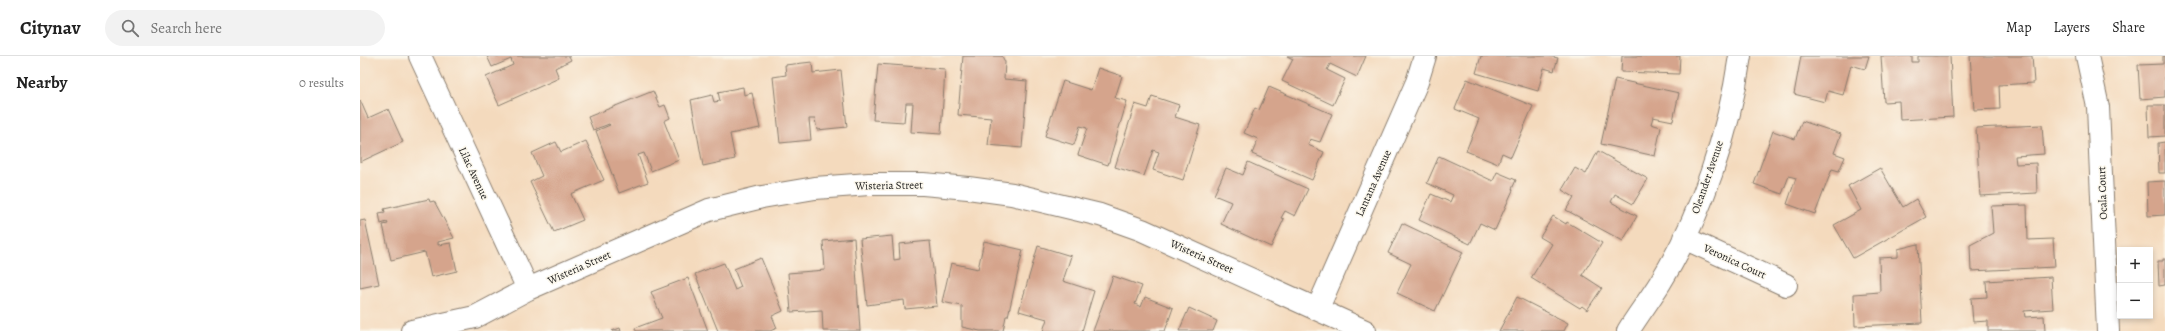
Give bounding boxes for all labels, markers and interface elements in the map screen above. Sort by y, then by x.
search box [105,10,385,46]
text: Citynav [20,15,81,41]
icon: search [119,17,141,39]
text: Search here [151,18,222,38]
text: Map [2006,18,2032,37]
text: Layers [2054,18,2090,37]
text: Share [2112,18,2145,37]
text: Nearby [16,71,67,94]
text: 0 results [299,74,344,91]
street label: Oleander Avenue [1688,139,1727,216]
street label: Lilac Avenue [455,145,492,202]
street label: Lantana Avenue [1352,147,1395,219]
street label: Ocala Court [2094,166,2111,220]
street label: Wisteria Street [854,177,923,194]
street label: Wisteria Street [1167,235,1236,277]
street label: Veronica Court [1700,240,1769,283]
street label: Wisteria Street [544,247,613,288]
map controls [2117,247,2153,319]
button: + [2117,247,2153,283]
button: − [2117,283,2153,319]

